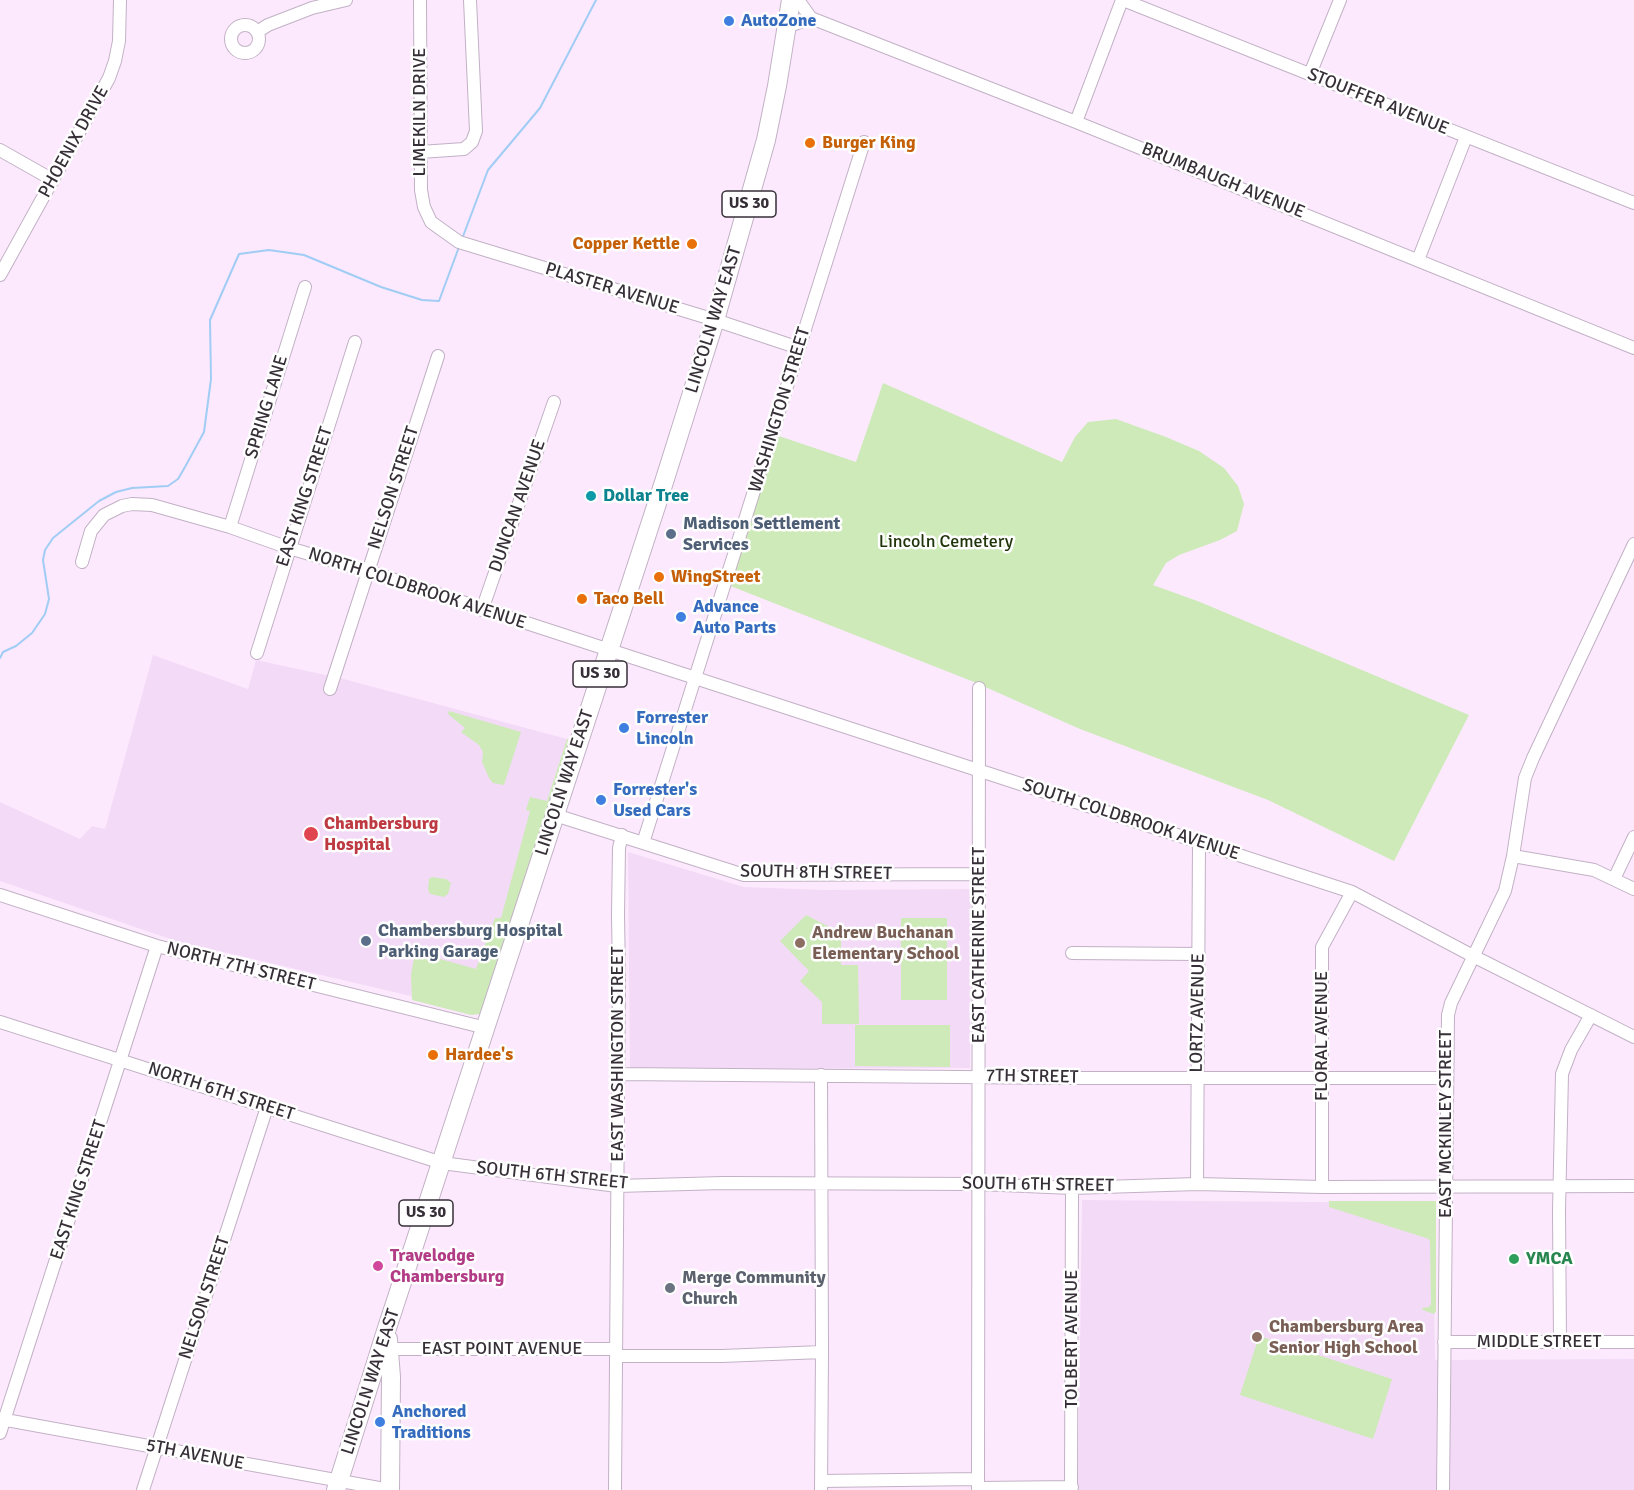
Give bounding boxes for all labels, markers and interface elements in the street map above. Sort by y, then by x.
place label: AutoZone [741,10,817,32]
marker: AutoZone [722,14,736,28]
street label: LIMEKILN DRIVE [409,48,431,176]
street label: STOUFFER AVENUE [1304,64,1452,140]
street label: PHOENIX DRIVE [34,82,114,202]
place label: Burger King [822,132,916,154]
marker: Burger King [803,136,817,150]
street label: BRUMBAUGH AVENUE [1138,138,1308,224]
road number: US 30 [722,191,776,217]
place label: Copper Kettle [573,233,680,255]
marker: Copper Kettle [685,237,699,251]
street label: LINCOLN WAY EAST [681,244,747,396]
street label: PLASTER AVENUE [542,258,682,320]
street label: WASHINGTON STREET [745,325,815,495]
street label: SPRING LANE [241,353,293,461]
street label: EAST KING STREET [272,424,338,570]
street label: NELSON STREET [364,424,424,552]
street label: DUNCAN AVENUE [485,437,551,575]
place label: Dollar Tree [603,485,689,507]
marker: Dollar Tree [584,489,598,503]
place label: Madison Settlement Services [683,513,840,556]
marker: Madison Settlement Services [664,527,678,541]
park label: Lincoln Cemetery [879,531,1013,553]
street label: NORTH COLDBROOK AVENUE [305,544,529,634]
place label: WingStreet [671,566,760,588]
marker: WingStreet [652,570,666,584]
place label: Taco Bell [594,588,664,610]
marker: Taco Bell [575,592,589,606]
place label: Advance Auto Parts [693,596,776,638]
marker: Advance Auto Parts [674,610,688,624]
road number: US 30 [573,661,627,687]
street label: LINCOLN WAY EAST [531,707,599,859]
place label: Forrester Lincoln [636,707,708,750]
marker: Forrester Lincoln [617,721,631,735]
street label: SOUTH COLDBROOK AVENUE [1020,775,1242,865]
place label: Forrester's Used Cars [613,779,697,822]
marker: Forrester's Used Cars [594,793,608,807]
place label: Chambersburg Hospital [324,813,438,856]
marker: Chambersburg Hospital [302,825,320,843]
street label: EAST CATHERINE STREET [968,847,990,1043]
street label: SOUTH 8TH STREET [740,861,892,885]
place label: Chambersburg Hospital Parking Garage [378,920,563,962]
place label: Andrew Buchanan Elementary School [812,922,959,964]
marker: Chambersburg Hospital Parking Garage [359,934,373,948]
marker: Andrew Buchanan Elementary School [793,936,807,950]
street label: NORTH 7TH STREET [164,938,318,996]
street label: EAST WASHINGTON STREET [607,946,629,1162]
street label: LORTZ AVENUE [1186,953,1210,1073]
street label: FLORAL AVENUE [1311,971,1333,1101]
street label: EAST MCKINLEY STREET [1435,1030,1457,1218]
place label: Hardee's [445,1044,513,1066]
marker: Hardee's [426,1048,440,1062]
street label: NORTH 6TH STREET [145,1058,297,1126]
street label: 7TH STREET [985,1065,1079,1089]
street label: EAST KING STREET [46,1117,112,1263]
street label: SOUTH 6TH STREET [475,1157,629,1195]
street label: SOUTH 6TH STREET [962,1173,1114,1197]
road number: US 30 [399,1200,453,1226]
street label: NELSON STREET [175,1234,235,1362]
place label: Travelodge Chambersburg [390,1245,504,1288]
place label: YMCA [1526,1248,1573,1270]
marker: YMCA [1507,1252,1521,1266]
marker: Travelodge Chambersburg [371,1259,385,1273]
place label: Merge Community Church [682,1267,826,1310]
street label: TOLBERT AVENUE [1061,1270,1083,1408]
marker: Merge Community Church [663,1281,677,1295]
street label: LINCOLN WAY EAST [337,1306,405,1458]
place label: Chambersburg Area Senior High School [1269,1316,1424,1358]
marker: Chambersburg Area Senior High School [1250,1330,1264,1344]
street label: MIDDLE STREET [1477,1331,1601,1353]
street label: EAST POINT AVENUE [421,1338,583,1360]
place label: Anchored Traditions [392,1401,471,1444]
marker: Anchored Traditions [373,1415,387,1429]
street label: 5TH AVENUE [144,1435,246,1475]

